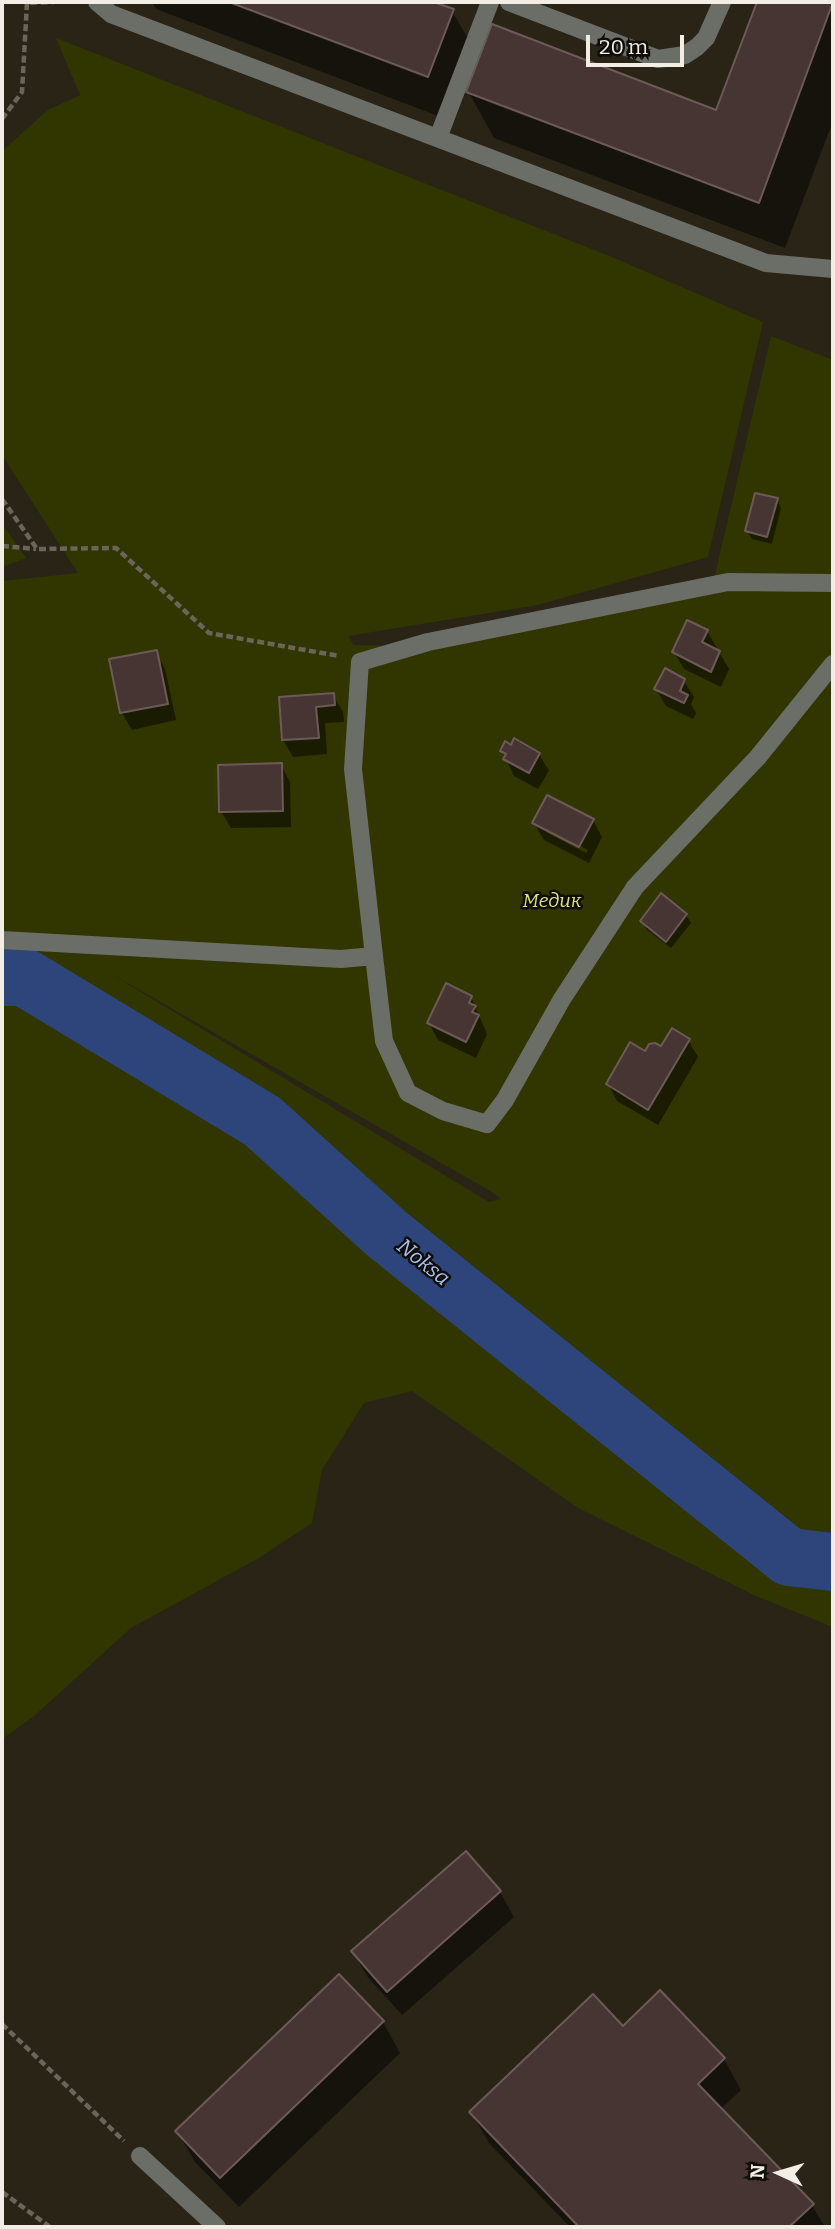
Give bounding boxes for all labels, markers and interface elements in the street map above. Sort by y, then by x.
scale bar [590,21,688,65]
text: 20 m [599,34,648,60]
park label: Медик [523,891,581,913]
water label: Noksa [392,1234,454,1292]
north arrow [744,2138,814,2208]
text: N [746,2163,770,2180]

